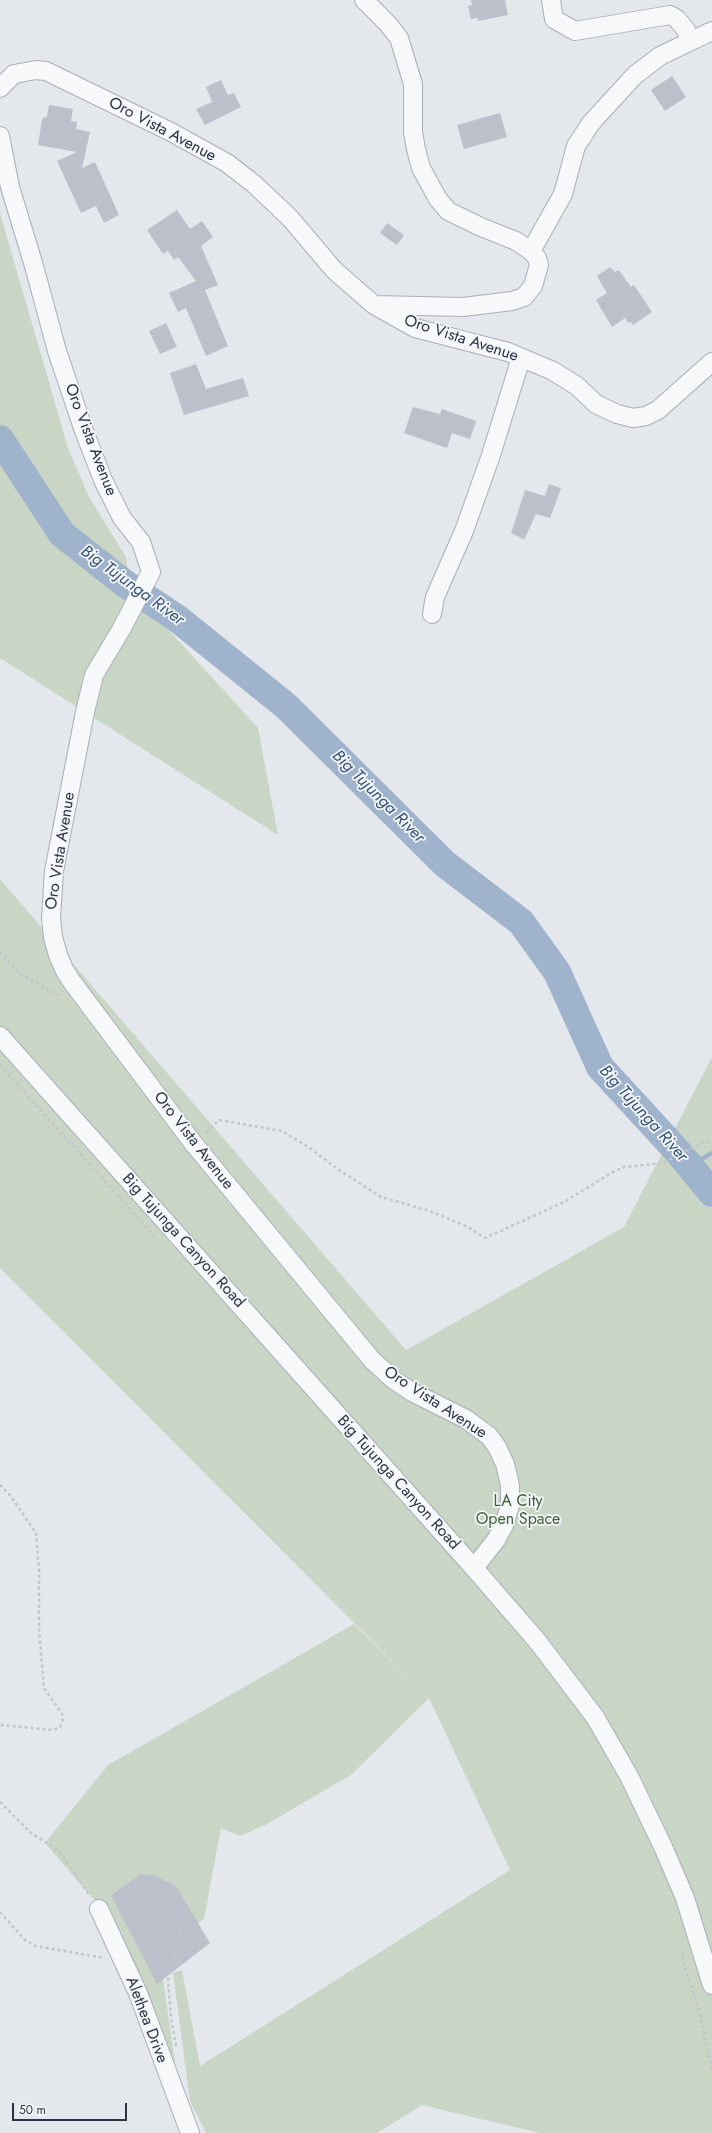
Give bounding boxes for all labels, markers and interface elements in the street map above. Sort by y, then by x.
street label: Oro Vista Avenue [105,94,219,166]
street label: Oro Vista Avenue [402,312,520,366]
street label: Oro Vista Avenue [60,381,120,499]
water label: Big Tujunga River [76,542,188,630]
water label: Big Tujunga River [327,746,429,848]
street label: Oro Vista Avenue [42,791,80,911]
water label: Big Tujunga River [594,1061,692,1167]
street label: Oro Vista Avenue [149,1088,237,1194]
street label: Big Tujunga Canyon Road [118,1170,248,1312]
street label: Oro Vista Avenue [380,1363,490,1443]
street label: Big Tujunga Canyon Road [333,1412,463,1554]
park label: LA City Open Space [476,1492,560,1530]
street label: Alethea Drive [121,1974,171,2066]
scale bar [14,2095,129,2121]
text: 50 m [19,2101,46,2119]

